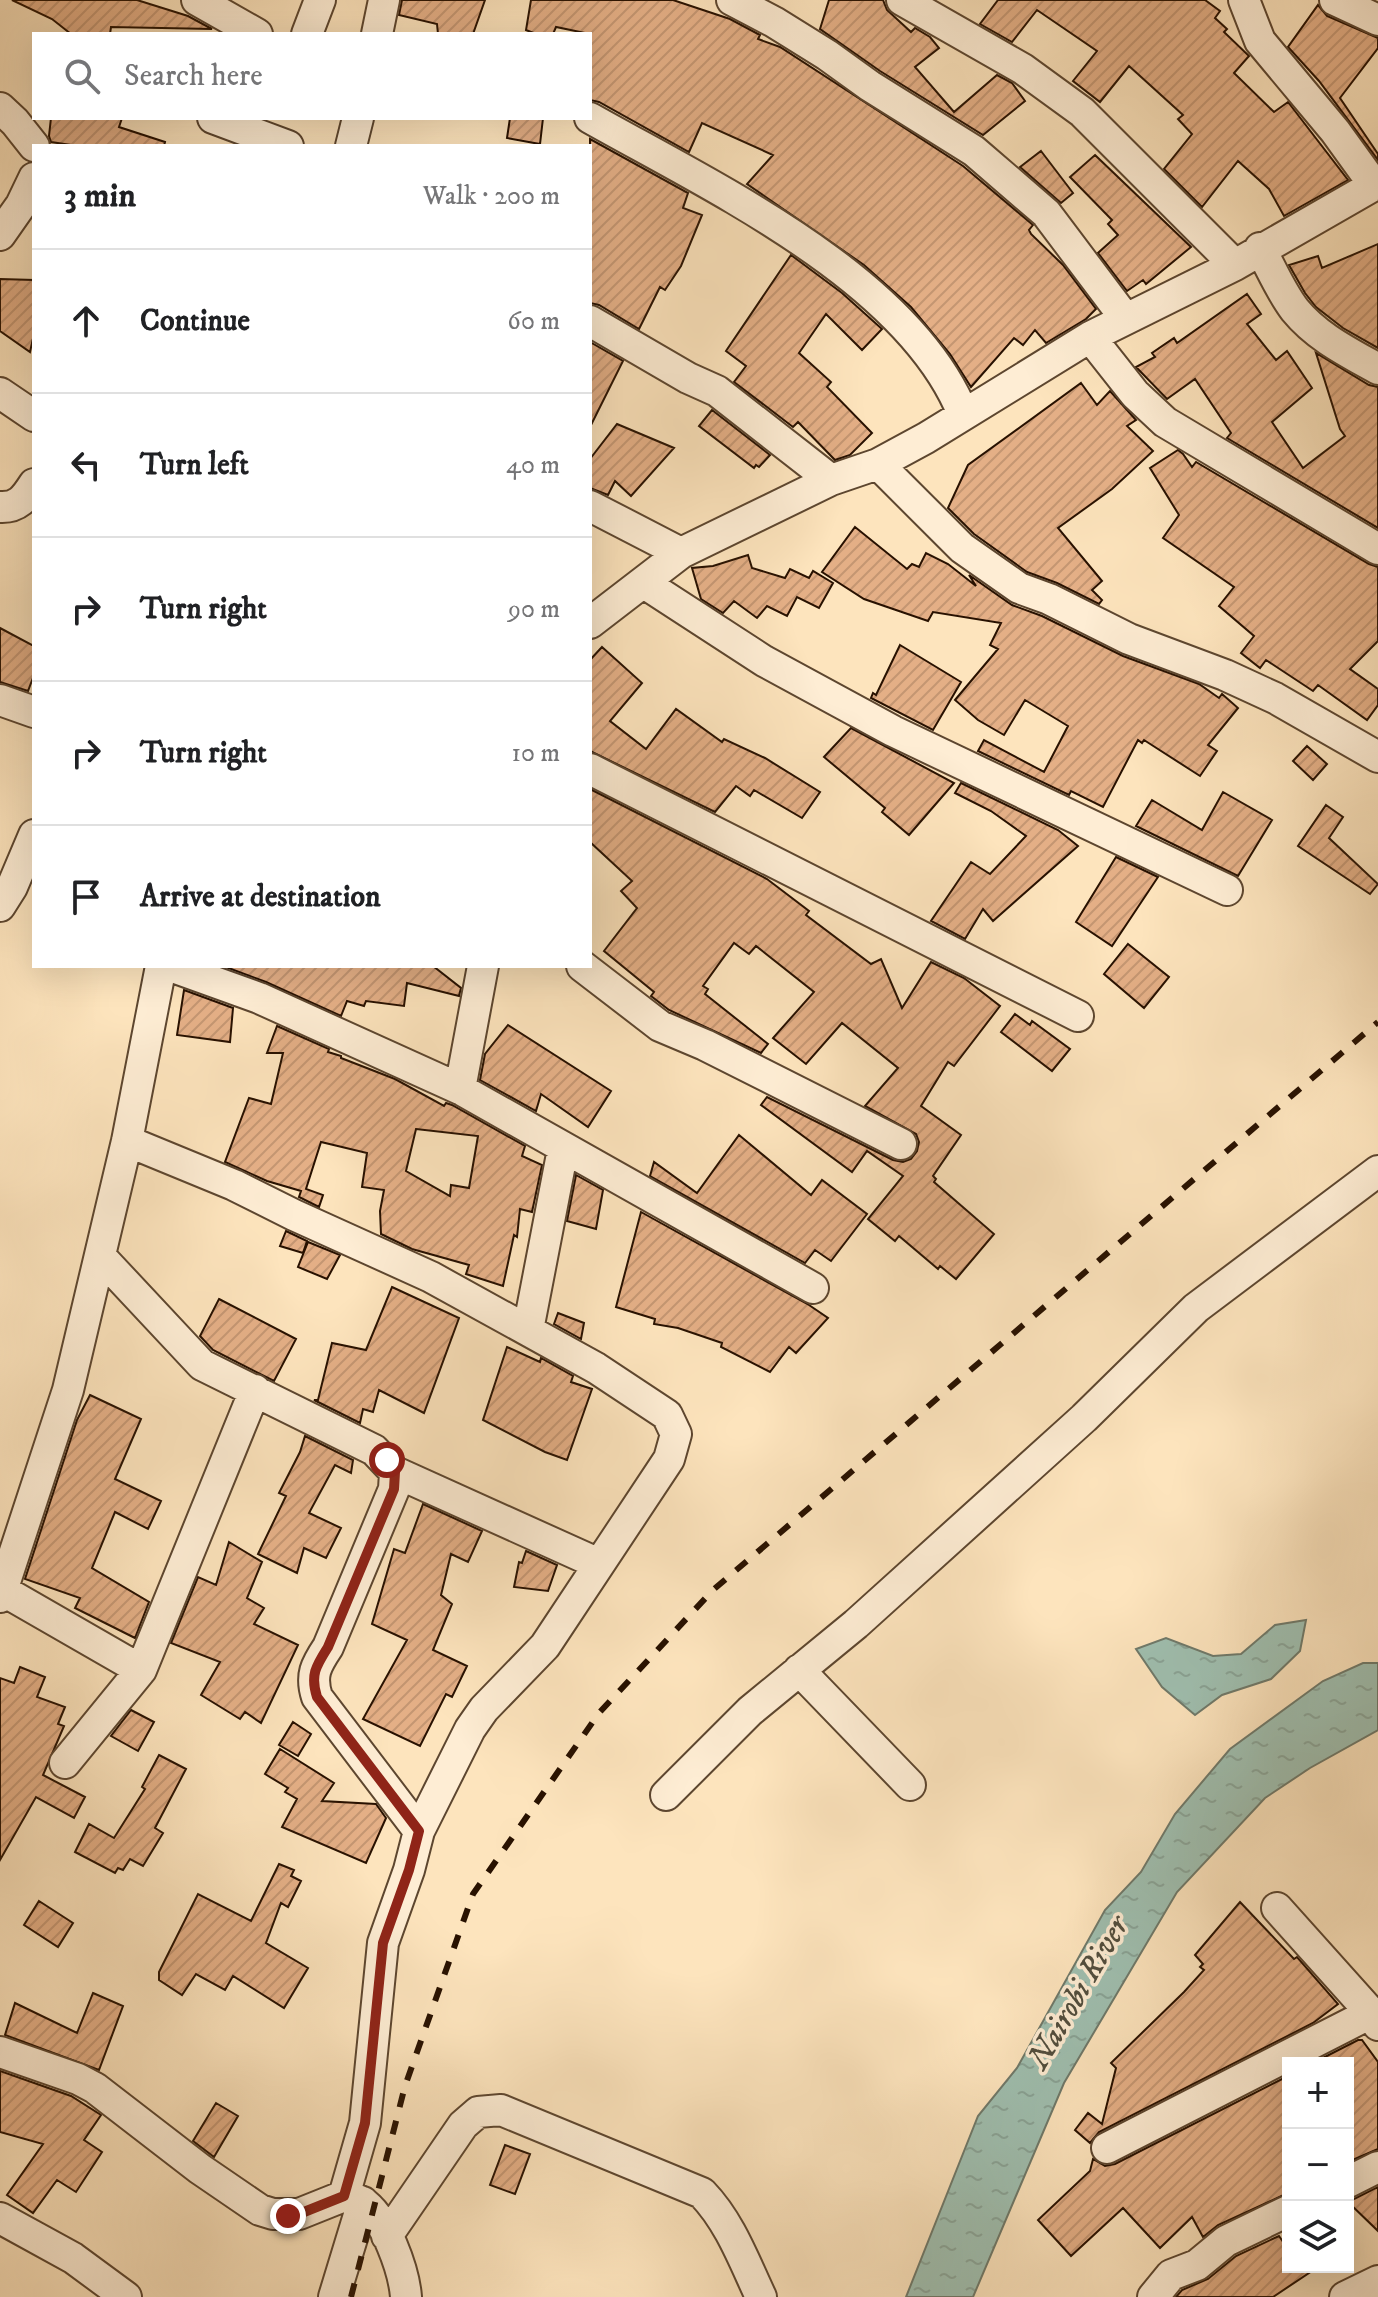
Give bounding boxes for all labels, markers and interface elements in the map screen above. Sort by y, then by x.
search box [32,32,592,120]
icon: search [60,54,104,98]
text: Search here [124,58,263,95]
text: 3 min [64,175,136,217]
text: Walk · 200 m [423,180,560,213]
icon: ahead [64,299,108,343]
text: Continue [140,303,250,340]
text: 60 m [507,305,560,338]
icon: left [64,443,108,487]
text: Turn left [140,447,249,484]
text: 40 m [506,449,560,482]
icon: right [64,587,108,631]
text: Turn right [140,591,267,628]
text: 90 m [508,593,560,626]
icon: right [64,731,108,775]
text: Turn right [140,735,267,772]
text: 10 m [511,737,560,770]
icon: arrive [64,875,108,919]
text: Arrive at destination [140,879,381,916]
route start [369,1442,405,1478]
water label: Nairobi River [1018,1907,1140,2078]
map controls [1282,2057,1354,2273]
button: + [1282,2057,1354,2129]
button: − [1282,2129,1354,2201]
route end [270,2198,306,2234]
button: layers [1282,2201,1354,2273]

